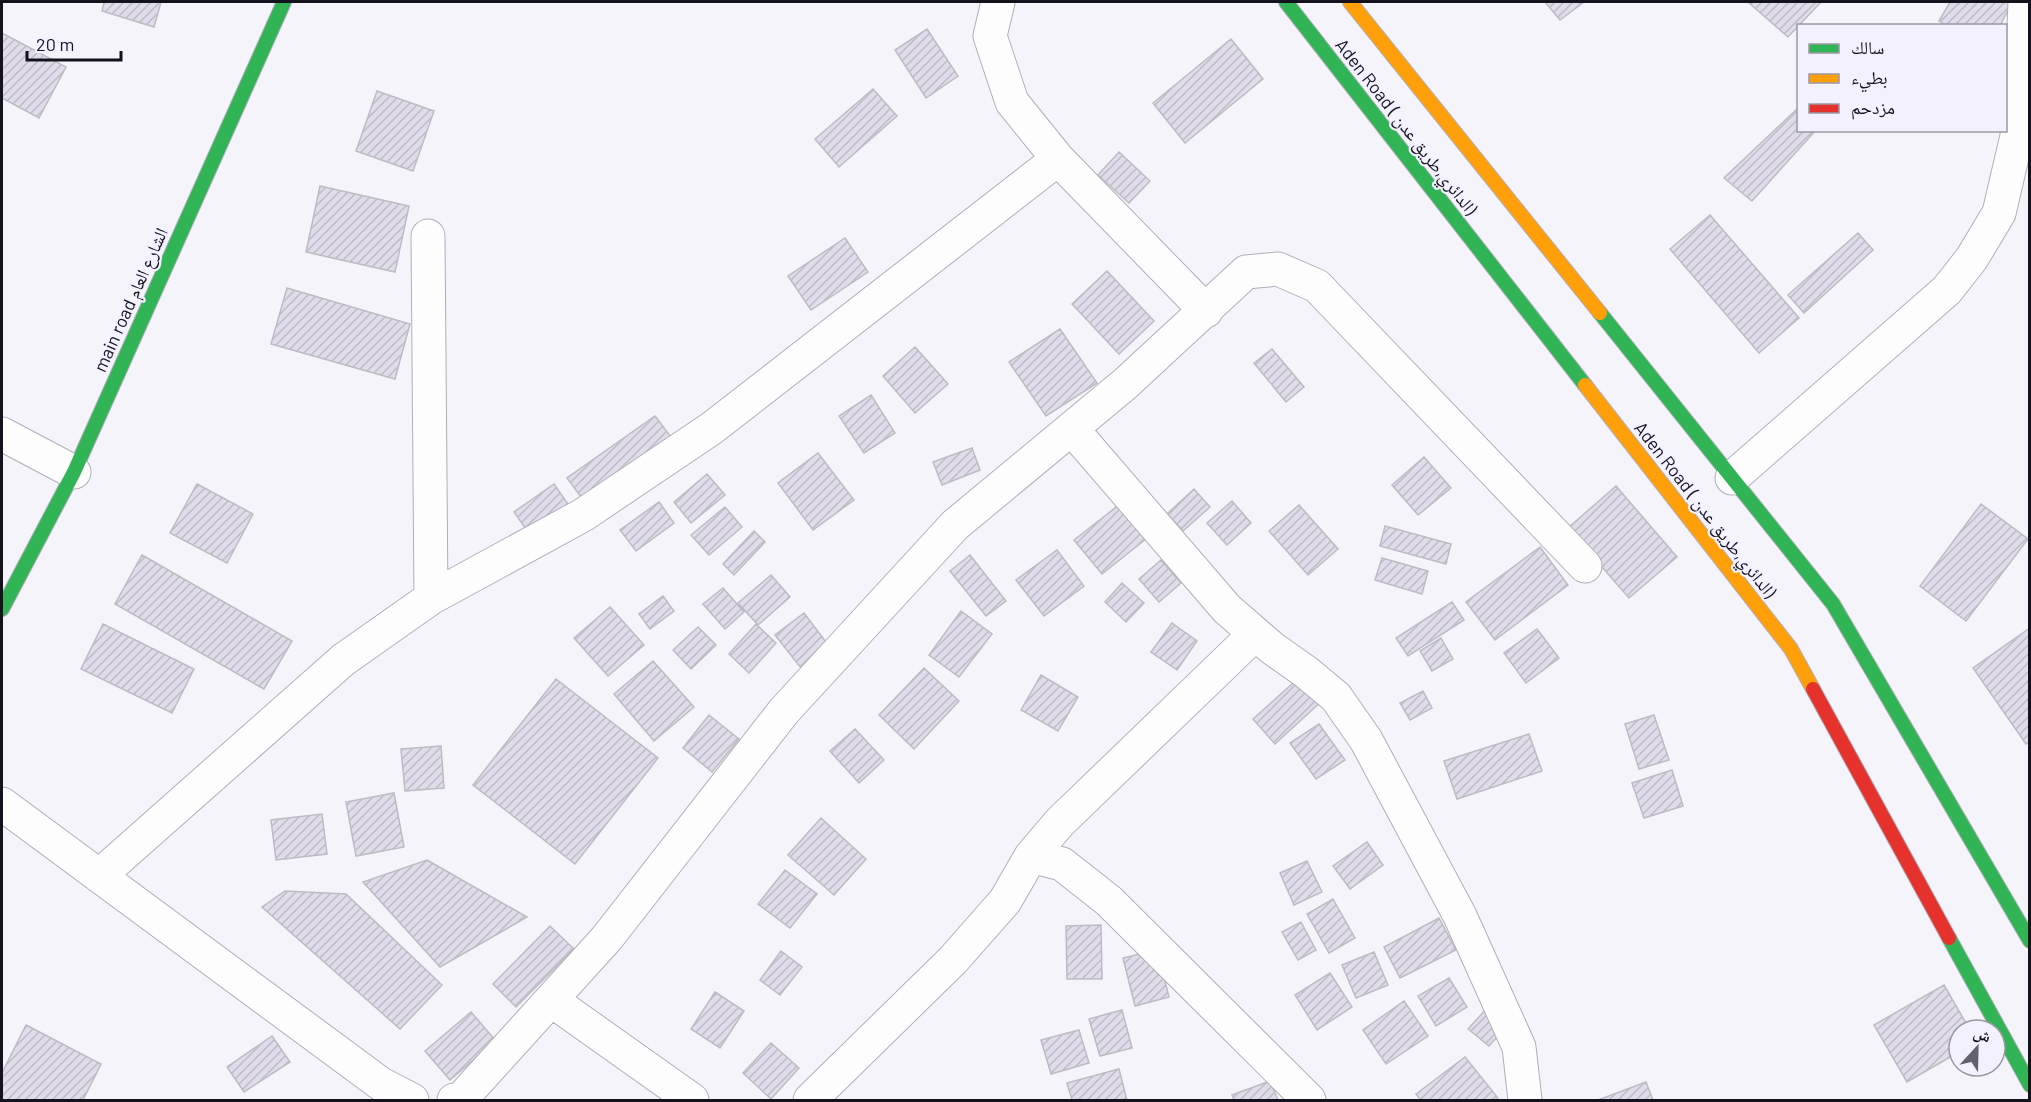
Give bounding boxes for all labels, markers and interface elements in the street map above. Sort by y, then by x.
scale bar [27,24,122,62]
legend [1797,24,2007,132]
text: 20 m [36,33,74,55]
street label: Aden Road ( الدائري,طريق عدن) [1328,34,1483,222]
text: سالك [1851,36,1884,58]
text: بطيء [1851,66,1888,93]
text: مزدحم [1851,96,1895,120]
street label: main road الشارع العام [88,224,174,376]
street label: Aden Road ( الدائري,طريق عدن) [1627,417,1782,605]
north arrow [1947,1018,2007,1078]
text: ش [1971,1022,1994,1047]

